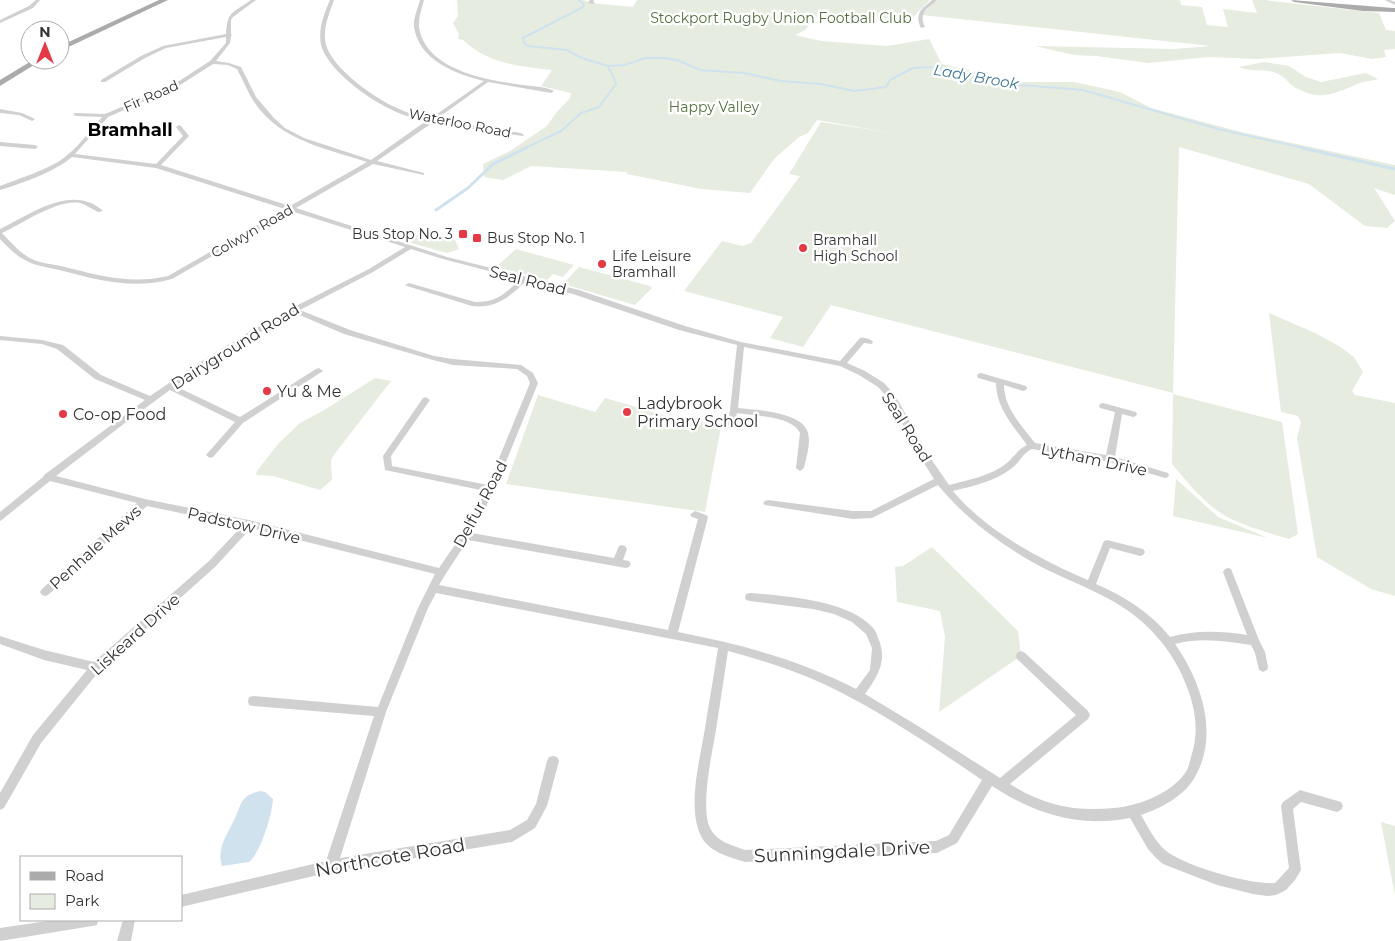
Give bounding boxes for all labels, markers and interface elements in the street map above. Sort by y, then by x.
park label: Stockport Rugby Union Football Club [650,9,912,27]
north arrow [20,20,70,70]
text: N [39,23,51,41]
water label: Lady Brook [932,60,1021,94]
street label: Fir Road [121,76,181,116]
park label: Happy Valley [669,98,760,116]
street label: Waterloo Road [407,104,513,142]
district label: Bramhall [87,119,173,141]
street label: Colwyn Road [208,200,296,262]
place label: Bus Stop No. 3 [352,225,453,243]
marker: Bus Stop No. 3 [457,228,469,240]
place label: Bus Stop No. 1 [487,229,585,247]
place label: Bramhall High School [813,231,898,265]
marker: Bus Stop No. 1 [471,232,483,244]
marker: Bramhall High School [797,242,809,254]
place label: Life Leisure Bramhall [612,247,691,281]
marker: Life Leisure Bramhall [596,258,608,270]
street label: Seal Road [487,262,569,299]
street label: Dairyground Road [168,299,303,394]
place label: Yu & Me [277,382,341,401]
marker: Yu & Me [261,385,273,397]
street label: Seal Road [878,389,936,466]
place label: Ladybrook Primary School [637,394,758,431]
place label: Co-op Food [73,405,166,424]
marker: Ladybrook Primary School [621,406,633,418]
marker: Co-op Food [57,408,69,420]
street label: Lytham Drive [1039,439,1149,480]
street label: Delfur Road [450,457,511,551]
street label: Penhale Mews [46,501,145,593]
street label: Padstow Drive [185,503,302,548]
street label: Liskeard Drive [87,590,184,679]
street label: Northcote Road [313,833,467,882]
street label: Sunningdale Drive [753,835,931,868]
legend [20,856,182,921]
text: Road [65,866,104,885]
text: Park [65,891,99,910]

